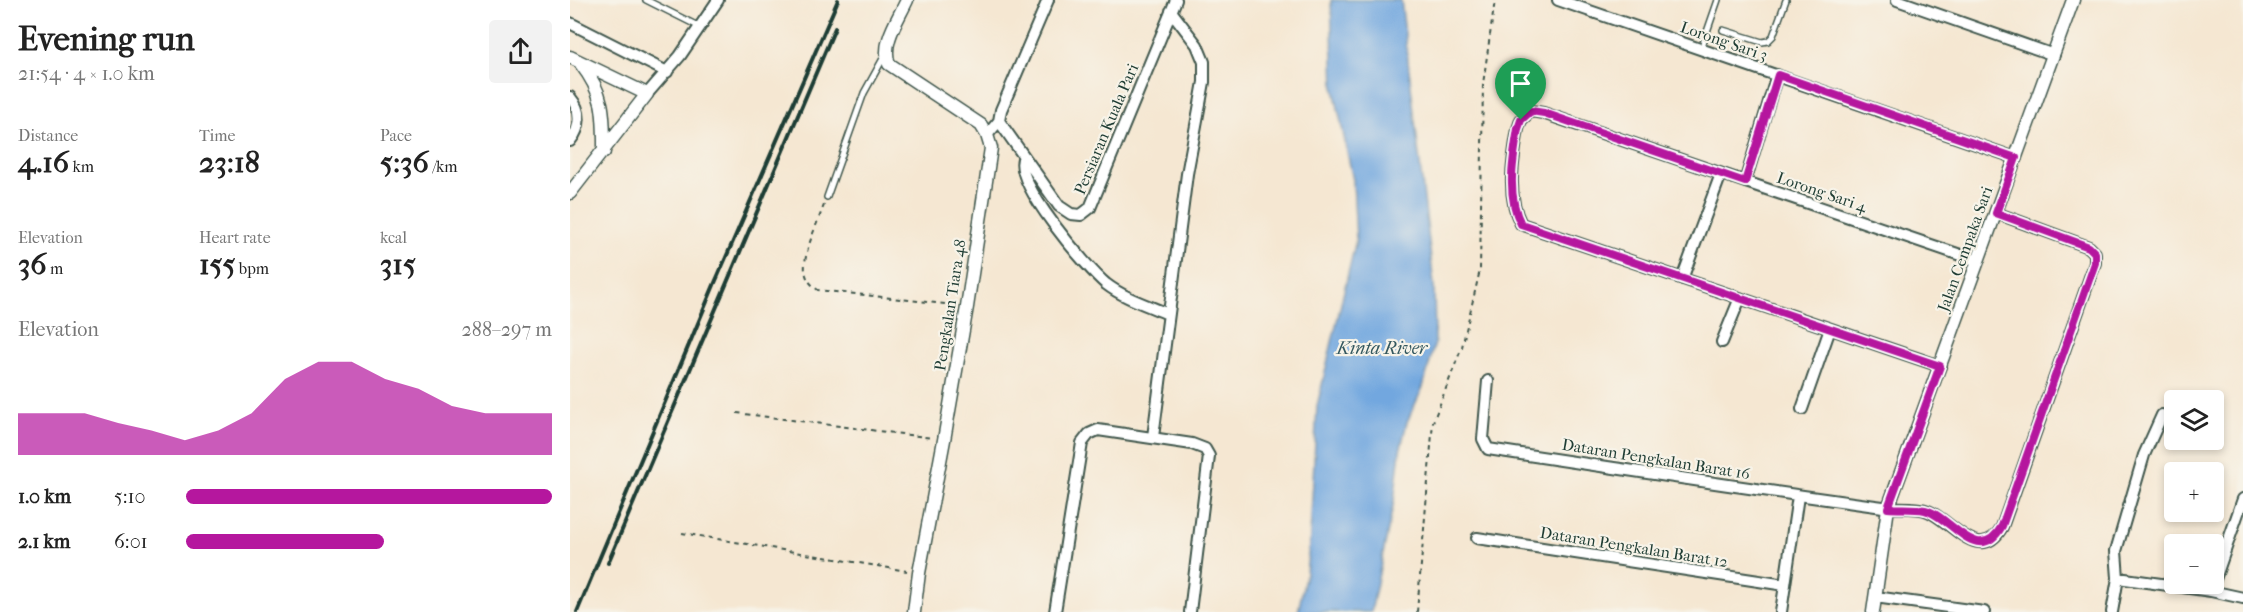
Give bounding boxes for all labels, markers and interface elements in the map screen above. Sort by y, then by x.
street label: Lorong Sari 3 [1678,17,1770,65]
text: Evening run [18,20,195,59]
button: share [489,20,552,83]
pin [1495,58,1546,120]
street label: Persiaran Kuala Pari [1070,60,1142,197]
text: 21:54 · 4 × 1.0 km [18,62,155,85]
icon: arrive [1504,67,1537,100]
text: Distance [18,126,78,145]
text: Time [199,126,235,145]
text: Pace [380,126,412,145]
text: 4.16 [18,145,69,180]
text: 23:18 [199,145,260,180]
text: 5:36 [380,145,429,180]
text: km [69,157,94,176]
text: /km [429,157,458,176]
street label: Lorong Sari 4 [1775,168,1870,216]
street label: Jalan Cempaka Sari [1933,184,1997,316]
text: Elevation [18,228,83,247]
text: Heart rate [199,228,271,247]
text: kcal [380,228,407,247]
street label: Pengkalan Tiara 48 [930,238,970,372]
text: 36 [18,247,47,282]
text: 155 [199,247,235,282]
text: 315 [380,247,416,282]
text: m [47,259,63,278]
text: bpm [235,259,269,278]
text: Elevation [18,318,99,341]
text: 288–297 m [462,318,552,341]
water label: Kinta River [1335,338,1429,359]
map controls [2164,390,2224,594]
button: layers [2164,390,2224,450]
street label: Dataran Pengkalan Barat 16 [1561,435,1752,483]
button: + [2164,462,2224,522]
text: 1.0 km [18,485,71,508]
text: 5:10 [114,485,146,508]
street label: Dataran Pengkalan Barat 12 [1539,523,1729,571]
text: 2.1 km [18,530,71,553]
text: 6:01 [114,530,148,553]
button: − [2164,534,2224,594]

